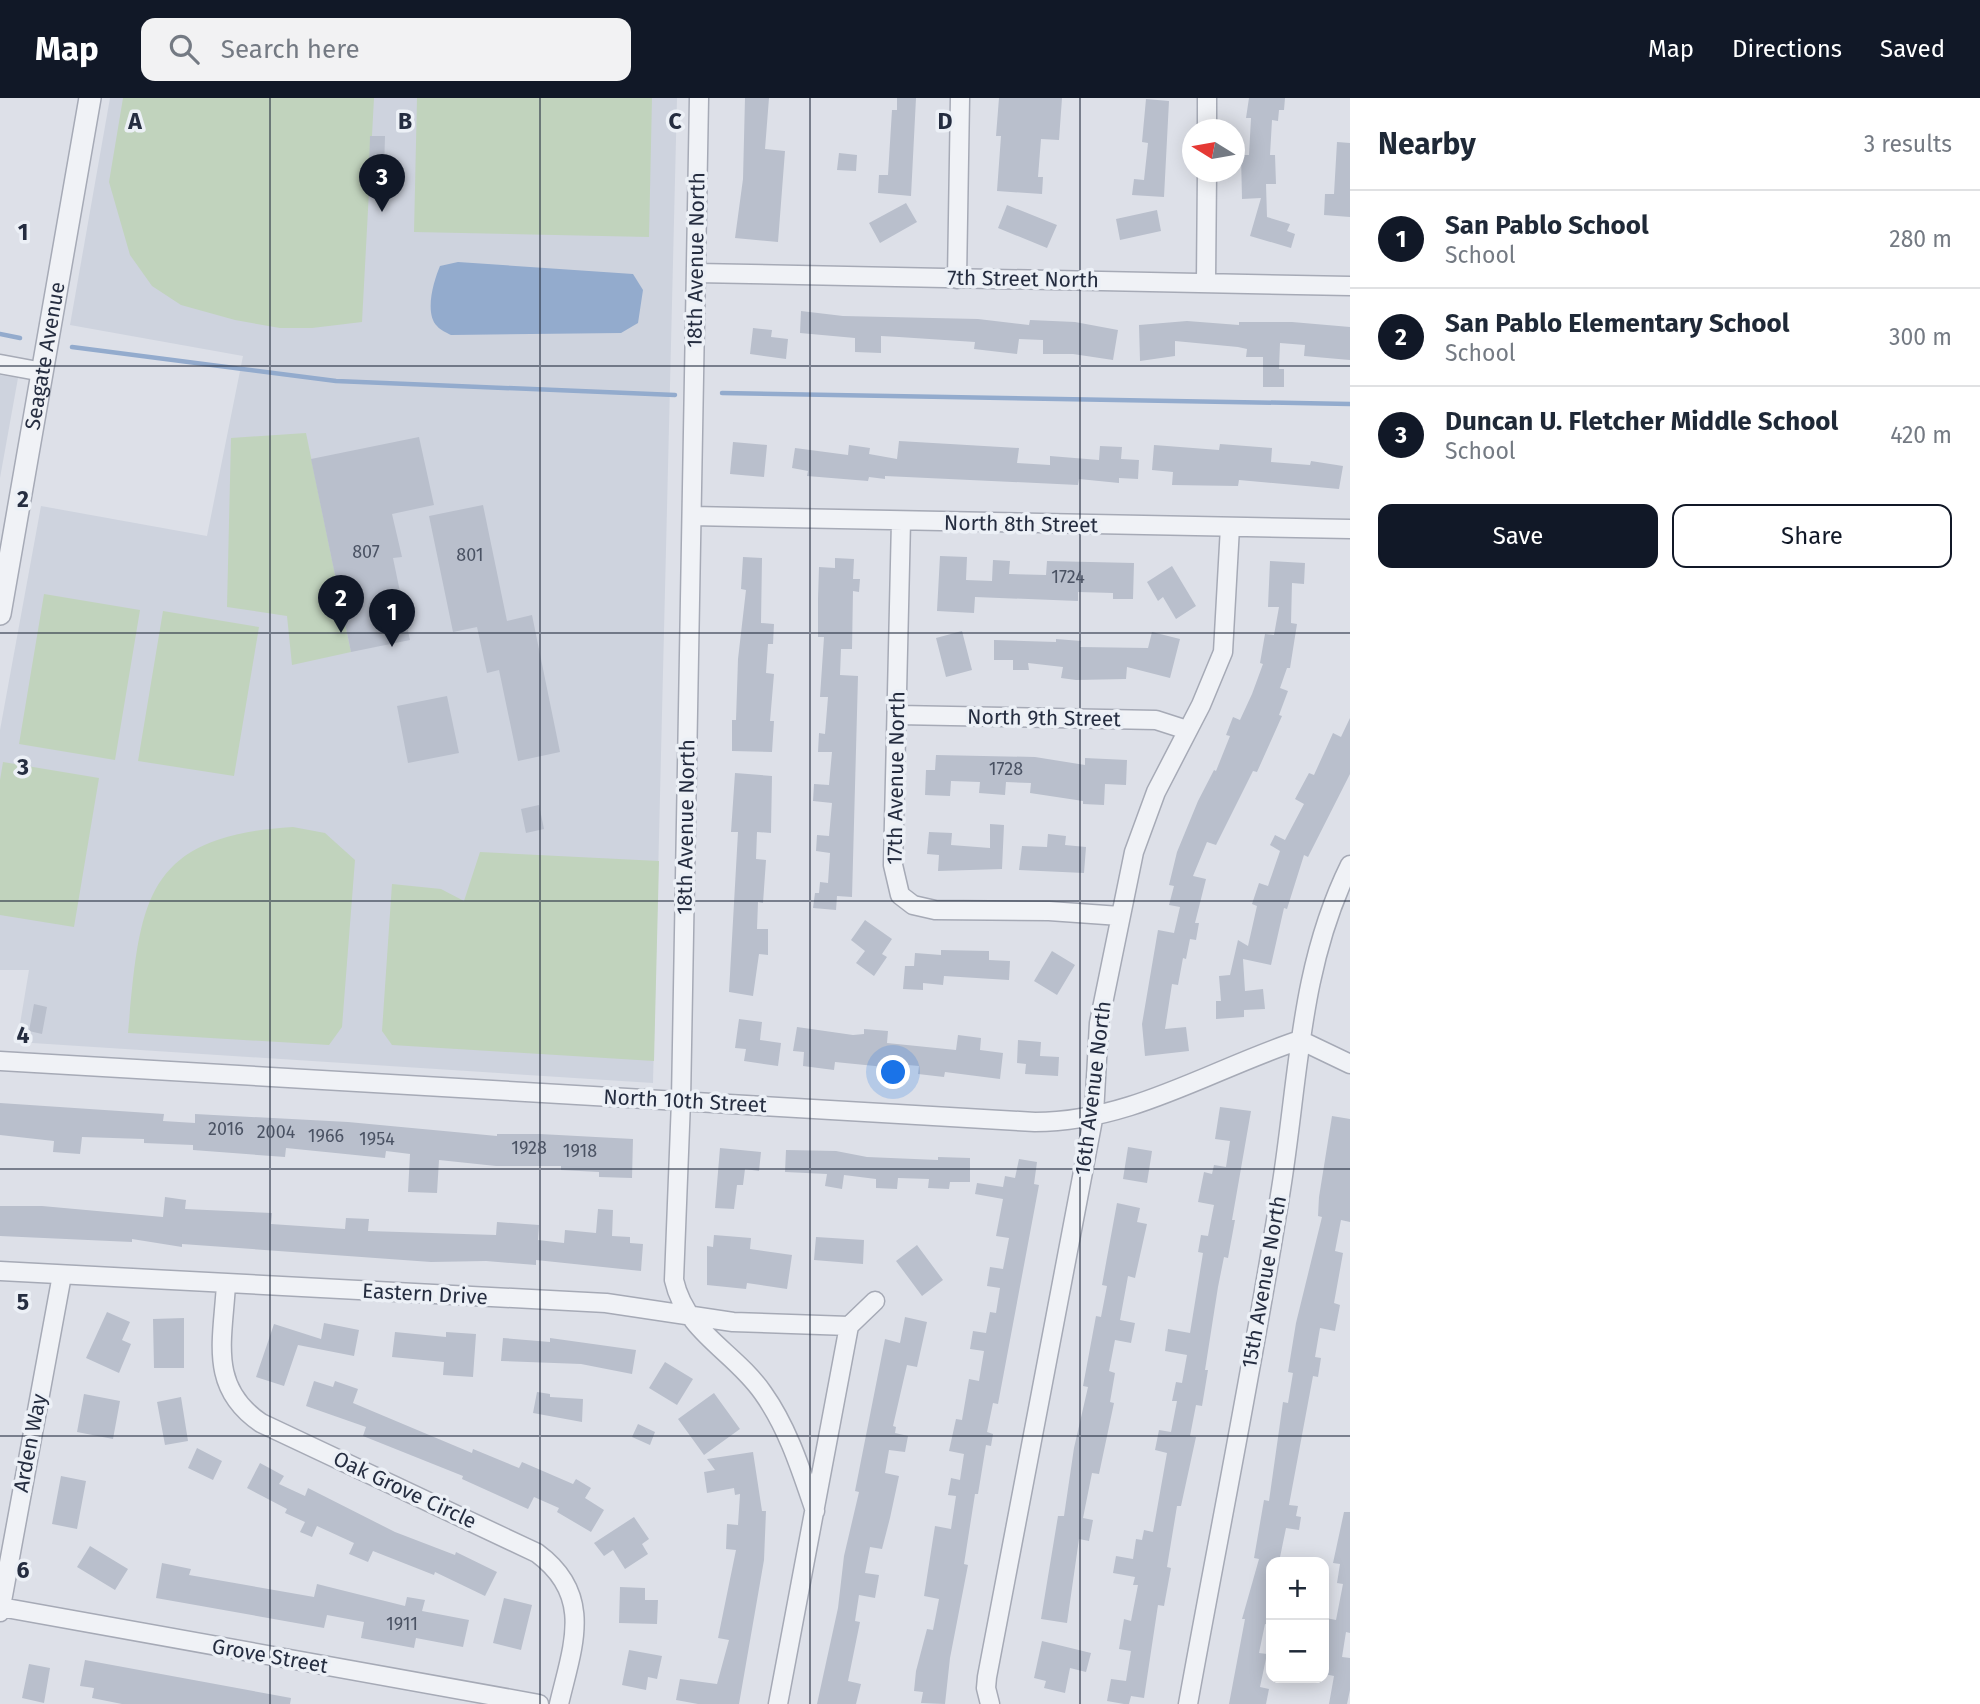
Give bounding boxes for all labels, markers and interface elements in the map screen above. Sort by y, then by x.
search box [141,18,631,81]
text: Map [35,29,99,69]
icon: search [165,30,203,68]
text: Search here [221,34,360,65]
text: Map [1648,35,1694,63]
text: Directions [1732,35,1842,63]
text: Saved [1880,35,1945,63]
text: A [127,107,142,135]
text: B [398,107,412,135]
text: C [668,107,682,135]
text: D [938,107,953,135]
north arrow [1182,119,1245,182]
text: Nearby [1378,126,1476,162]
text: 3 results [1864,130,1952,158]
pin: 3 [359,154,405,212]
street label: 18th Avenue North [681,172,711,348]
text: San Pablo School [1445,210,1649,241]
text: 1 [18,218,28,246]
text: 1 [1396,225,1406,253]
text: 280 m [1889,225,1952,253]
text: School [1445,241,1516,269]
street label: 7th Street North [947,265,1099,293]
street label: Seagate Avenue [19,280,71,432]
text: San Pablo Elementary School [1445,308,1789,339]
text: 2 [1395,323,1407,351]
text: 300 m [1889,323,1952,351]
text: School [1445,339,1516,367]
text: Duncan U. Fletcher Middle School [1445,406,1838,437]
text: 3 [1395,421,1407,449]
text: 420 m [1890,421,1952,449]
text: School [1445,437,1516,465]
text: 2 [17,485,29,513]
button: Save [1378,504,1658,568]
button: Share [1672,504,1952,568]
street label: North 8th Street [944,510,1099,538]
house number: 807 [352,541,380,563]
house number: 801 [456,544,484,566]
house number: 1724 [1051,566,1085,588]
pin: 2 [318,575,364,633]
pin: 1 [369,589,415,647]
street label: 17th Avenue North [881,691,911,865]
street label: North 9th Street [967,704,1121,732]
street label: 18th Avenue North [671,739,701,915]
text: 3 [16,753,29,781]
house number: 1728 [989,758,1023,780]
street label: 16th Avenue North [1069,999,1117,1177]
text: 4 [17,1021,30,1049]
your location [876,1055,910,1089]
street label: North 10th Street [603,1084,768,1118]
house number: 2016 [208,1118,244,1140]
house number: 2004 [257,1121,296,1143]
house number: 1966 [308,1125,344,1147]
house number: 1954 [359,1128,395,1150]
house number: 1928 [511,1137,547,1159]
house number: 1918 [563,1140,597,1162]
street label: 15th Avenue North [1236,1194,1292,1370]
street label: Eastern Drive [361,1278,489,1310]
text: 5 [17,1288,29,1316]
street label: Arden Way [8,1391,52,1494]
street label: Oak Grove Circle [329,1445,481,1535]
text: 6 [17,1556,30,1584]
map controls [1266,1557,1329,1683]
button: + [1266,1557,1329,1620]
house number: 1911 [386,1613,418,1635]
button: − [1266,1620,1329,1683]
street label: Grove Street [210,1633,330,1679]

